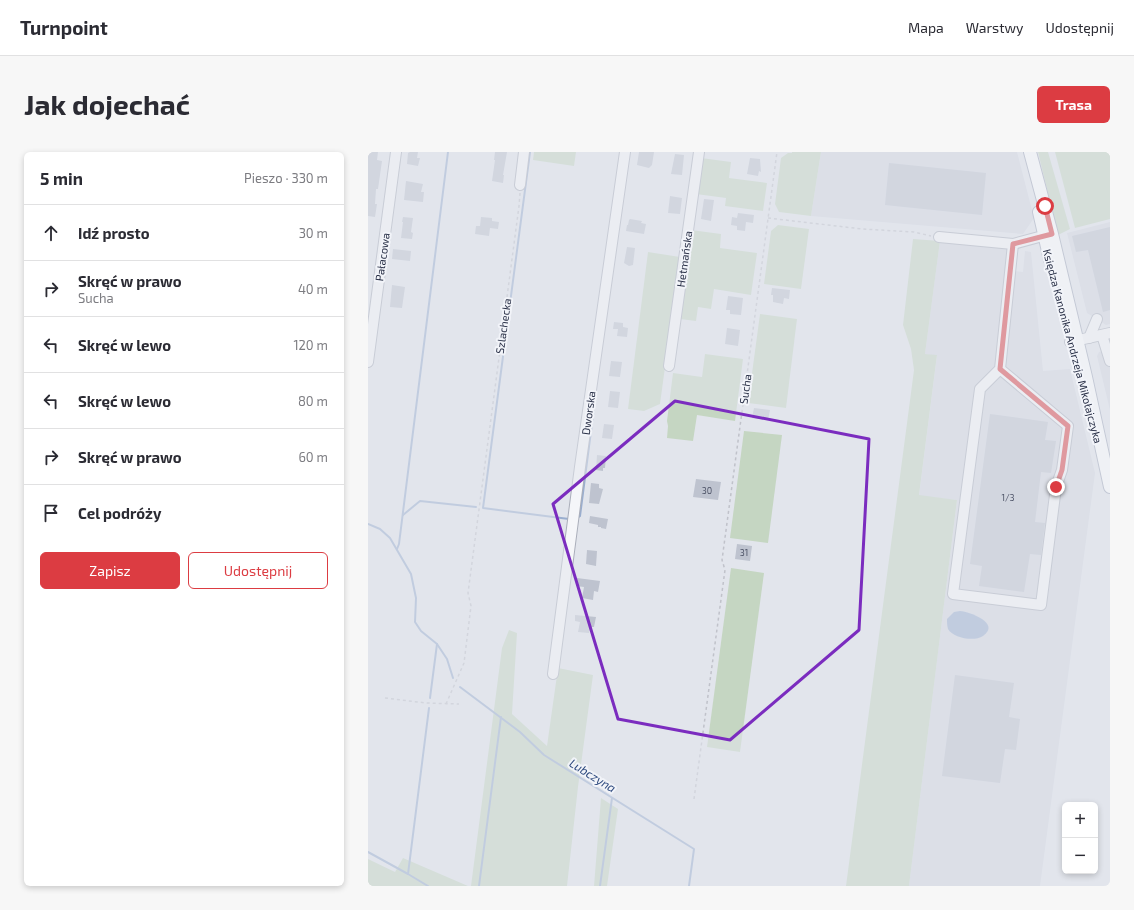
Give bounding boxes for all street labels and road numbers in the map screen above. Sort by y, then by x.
street label: Hetmańska [674,230,694,288]
street label: Pałacowa [372,232,392,282]
street label: Księdza Kanonika Andrzeja Mikołajczyka [1040,247,1105,445]
street label: Szlachecka [493,297,513,355]
street label: Sucha [736,373,754,405]
street label: Dworska [578,390,598,436]

